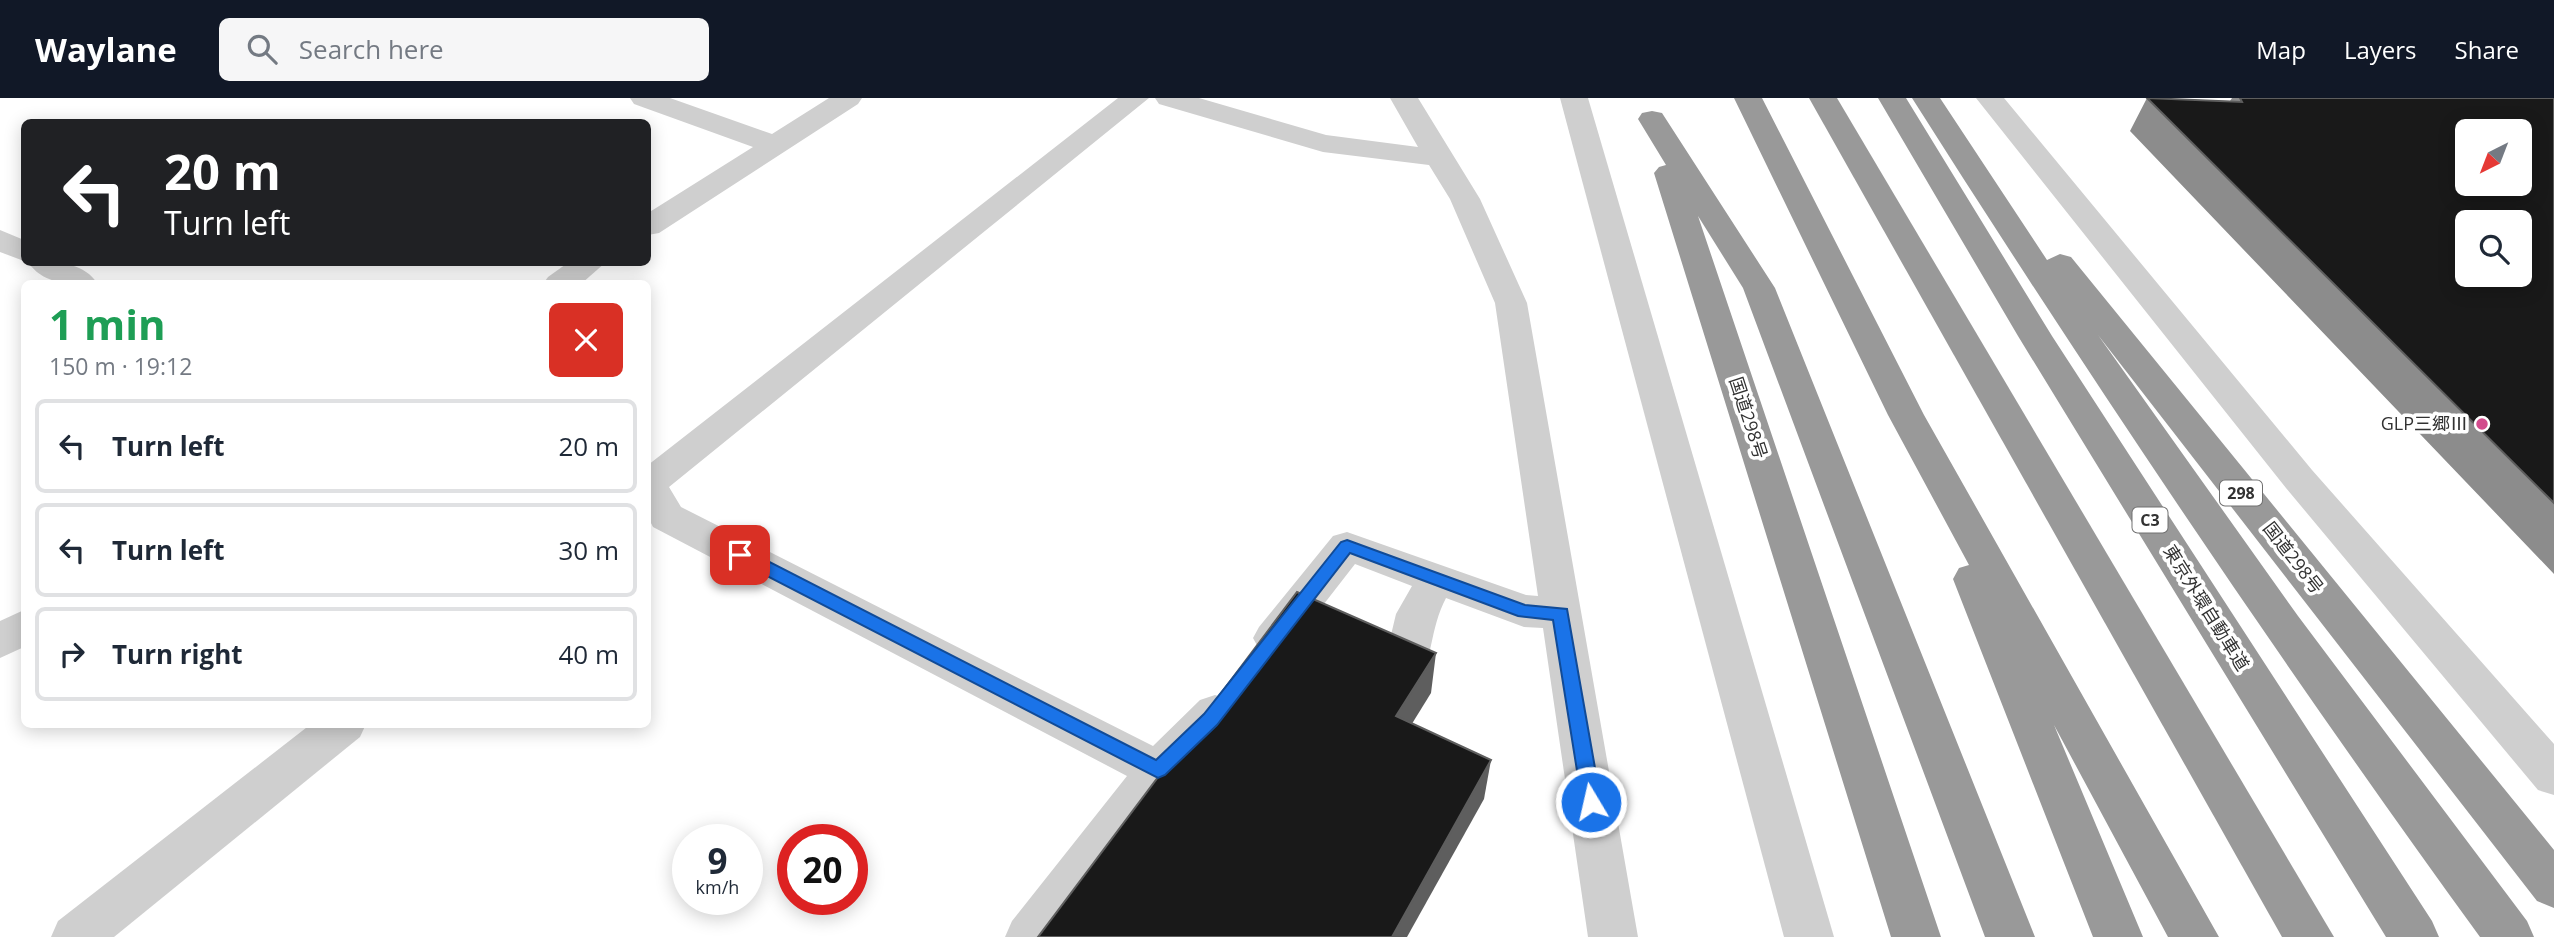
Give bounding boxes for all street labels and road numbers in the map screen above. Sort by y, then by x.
street label: 国道298号 [1724,374,1773,462]
road number: 298 [2220,480,2262,506]
road number: C3 [2132,508,2168,532]
street label: 国道298号 [2258,517,2329,598]
street label: 東京外環自動車道 [2159,540,2255,675]

